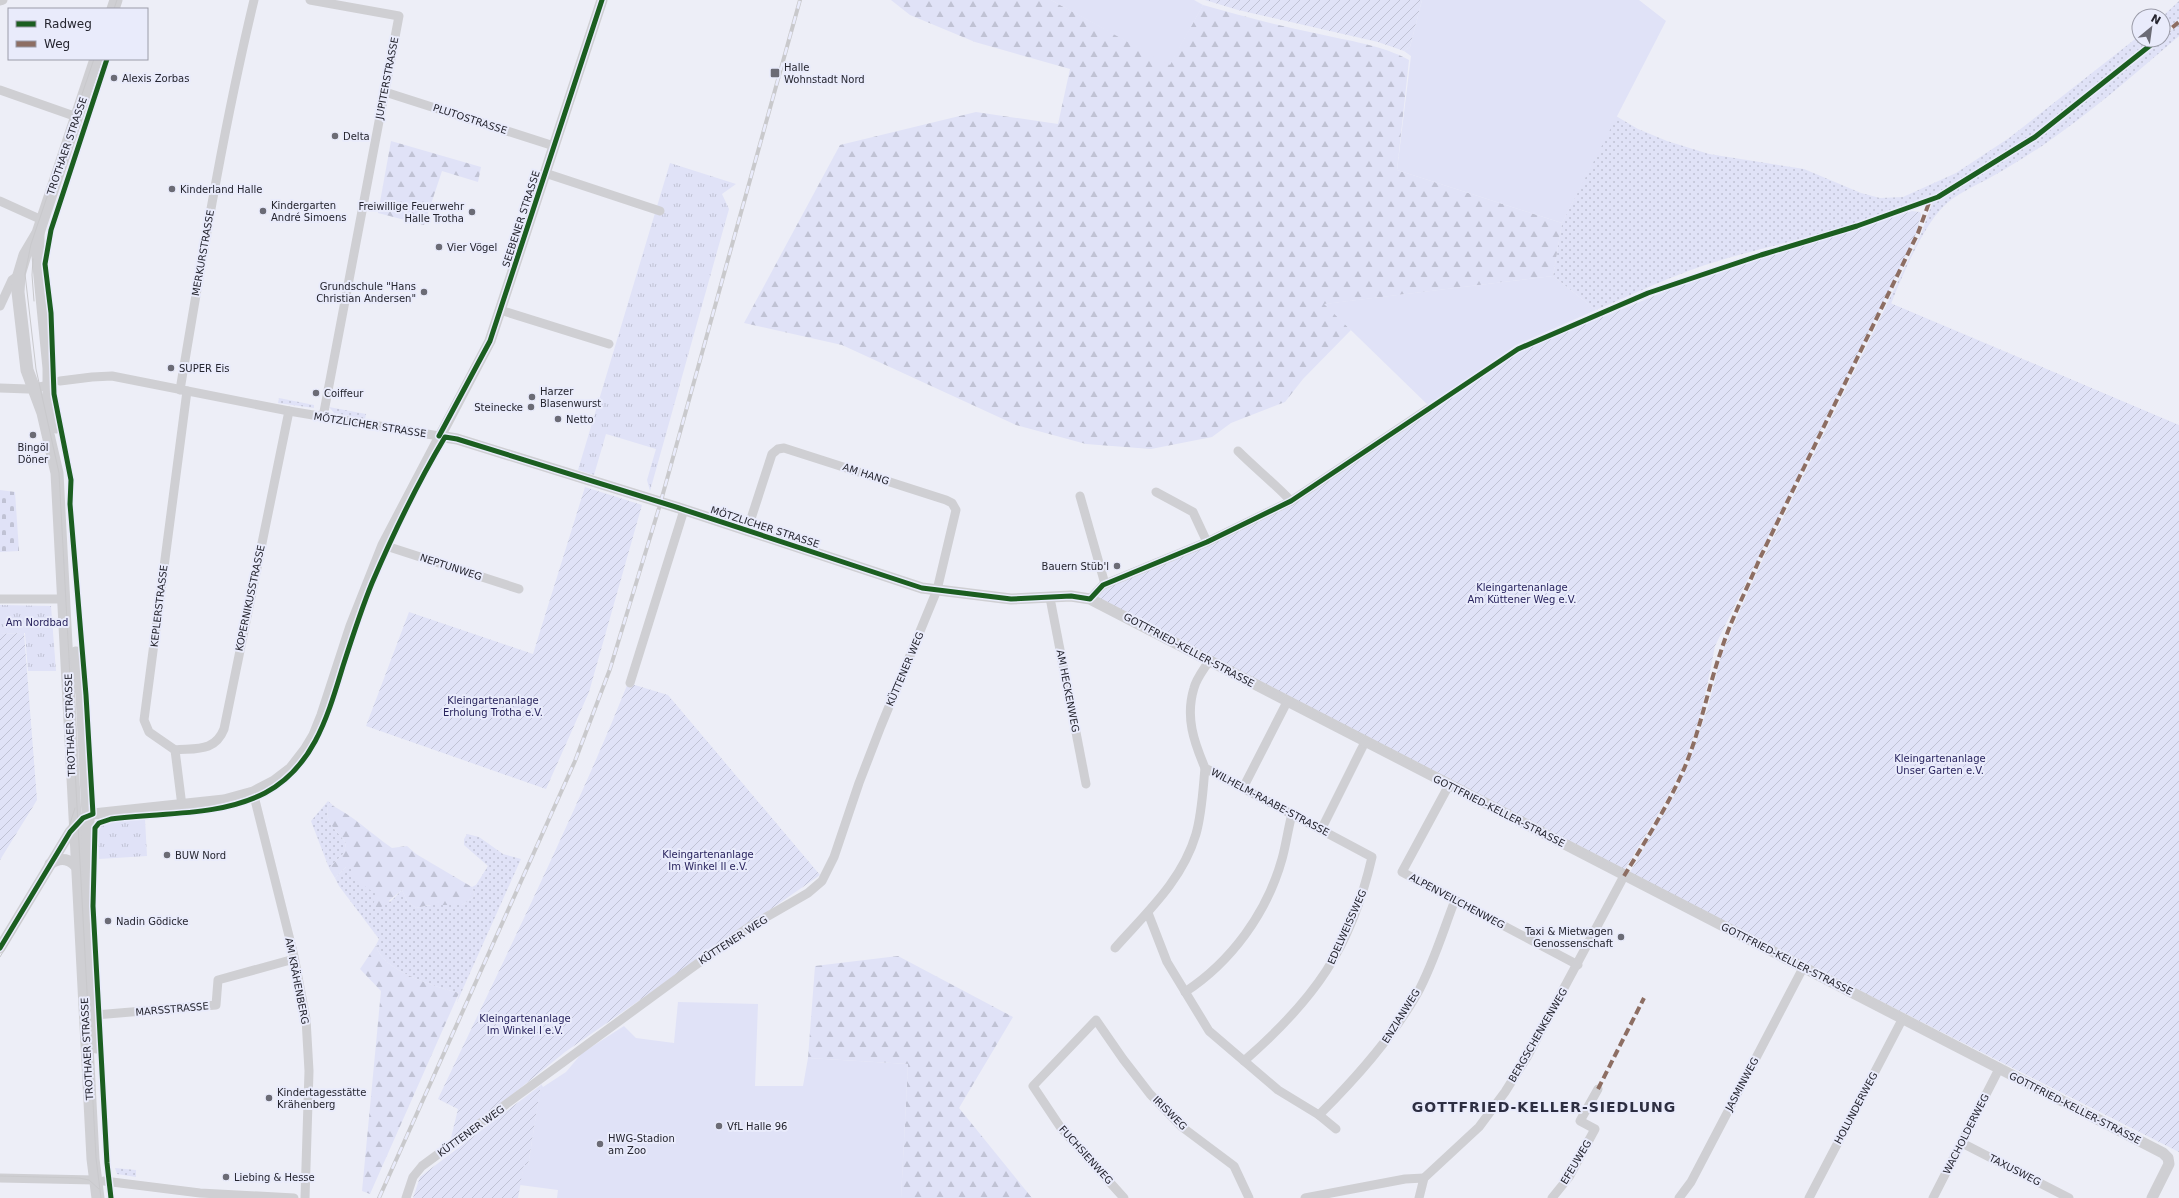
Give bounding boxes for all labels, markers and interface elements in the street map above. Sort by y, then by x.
legend [8,8,148,60]
north arrow [2131,8,2171,48]
text: N [2148,12,2163,28]
text: Radweg [44,17,92,31]
street label: JUPITERSTRASSE [373,36,400,121]
text: Weg [44,37,70,51]
place label: Halle Wohnstadt Nord [784,62,865,85]
marker: Halle Wohnstadt Nord [769,67,781,79]
marker: Alexis Zorbas [109,73,119,83]
place label: Alexis Zorbas [122,73,189,84]
street label: TROTHAER STRASSE [45,96,89,197]
street label: PLUTOSTRASSE [432,102,508,136]
marker: Delta [330,131,340,141]
place label: Delta [343,131,370,142]
street label: SEEBENER STRASSE [500,169,542,269]
marker: Kinderland Halle [167,184,177,194]
place label: Kinderland Halle [180,184,262,195]
place label: Kindergarten André Simoens [271,200,346,223]
place label: Freiwillige Feuerwehr Halle Trotha [358,201,465,224]
marker: Kindergarten André Simoens [258,206,268,216]
marker: Freiwillige Feuerwehr Halle Trotha [467,207,477,217]
street label: MERKURSTRASSE [190,209,216,297]
marker: Vier Vögel [434,242,444,252]
place label: Vier Vögel [447,242,497,253]
place label: Grundschule "Hans Christian Andersen" [316,281,416,304]
marker: Grundschule "Hans Christian Andersen" [419,287,429,297]
marker: SUPER Eis [166,363,176,373]
place label: SUPER Eis [179,363,229,374]
place label: Harzer Blasenwurst [540,386,601,409]
marker: Coiffeur [311,388,321,398]
place label: Coiffeur [324,388,364,399]
marker: Harzer Blasenwurst [527,392,537,402]
place label: Steinecke [474,402,523,413]
marker: Steinecke [526,402,536,412]
street label: MÖTZLICHER STRASSE [313,410,427,439]
marker: Netto [553,414,563,424]
place label: Netto [566,414,594,425]
marker: Bingöl Döner [28,430,38,440]
place label: Bingöl Döner [17,442,49,465]
street label: AM HANG [841,461,891,487]
street label: MÖTZLICHER STRASSE [709,503,821,550]
street label: KOPERNIKUSSTRASSE [233,544,267,652]
street label: NEPTUNWEG [419,552,483,582]
place label: Bauern Stüb'l [1042,561,1109,572]
marker: Bauern Stüb'l [1112,561,1122,571]
street label: KEPLERSTRASSE [149,564,169,648]
park label: Kleingartenanlage Am Küttener Weg e.V. [1468,582,1576,605]
street label: GOTTFRIED-KELLER-STRASSE [1122,611,1256,689]
park label: Am Nordbad [6,617,68,628]
street label: KÜTTENER WEG [883,630,926,708]
street label: AM HECKENWEG [1055,649,1081,733]
street label: TROTHAER STRASSE [63,673,77,778]
park label: Kleingartenanlage Erholung Trotha e.V. [443,695,543,718]
park label: Kleingartenanlage Unser Garten e.V. [1894,753,1986,776]
street label: WILHELM-RAABE-STRASSE [1209,766,1331,838]
street label: GOTTFRIED-KELLER-STRASSE [1431,773,1567,849]
park label: Kleingartenanlage Im Winkel II e.V. [662,849,754,872]
marker: BUW Nord [162,850,172,860]
place label: BUW Nord [175,850,226,861]
street label: ALPENVEILCHENWEG [1408,871,1506,931]
street label: EDELWEISSWEG [1326,888,1368,966]
street label: KÜTTENER WEG [696,913,769,966]
marker: Nadin Gödicke [103,916,113,926]
place label: Nadin Gödicke [116,916,188,927]
street label: GOTTFRIED-KELLER-STRASSE [1719,921,1855,997]
place label: Taxi & Mietwagen Genossenschaft [1524,926,1613,949]
marker: Taxi & Mietwagen Genossenschaft [1616,932,1626,942]
street label: AM KRÄHENBERG [283,937,312,1025]
street label: BERGSCHENKENWEG [1507,986,1569,1084]
street label: ENZIANWEG [1380,987,1422,1045]
street label: TROTHAER STRASSE [79,997,95,1102]
street label: MARSSTRASSE [135,1000,209,1018]
park label: Kleingartenanlage Im Winkel I e.V. [479,1013,571,1036]
street label: JASMINWEG [1723,1055,1761,1114]
street label: HOLUNDERWEG [1832,1070,1880,1146]
street label: GOTTFRIED-KELLER-STRASSE [2007,1070,2143,1146]
place label: Kindertagesstätte Krähenberg [277,1087,366,1110]
street label: WACHOLDERWEG [1941,1092,1991,1176]
marker: Kindertagesstätte Krähenberg [264,1093,274,1103]
street label: IRISWEG [1151,1094,1189,1132]
district label: GOTTFRIED-KELLER-SIEDLUNG [1412,1099,1676,1115]
street label: KÜTTENER WEG [435,1102,507,1159]
marker: VfL Halle 96 [714,1121,724,1131]
place label: VfL Halle 96 [727,1121,787,1132]
street label: FUCHSIENWEG [1057,1124,1115,1186]
place label: HWG-Stadion am Zoo [608,1133,675,1156]
street label: EFEUWEG [1558,1138,1594,1186]
marker: HWG-Stadion am Zoo [595,1139,605,1149]
street label: TAXUSWEG [1986,1152,2043,1188]
marker: Liebing & Hesse [221,1172,231,1182]
place label: Liebing & Hesse [234,1172,315,1183]

